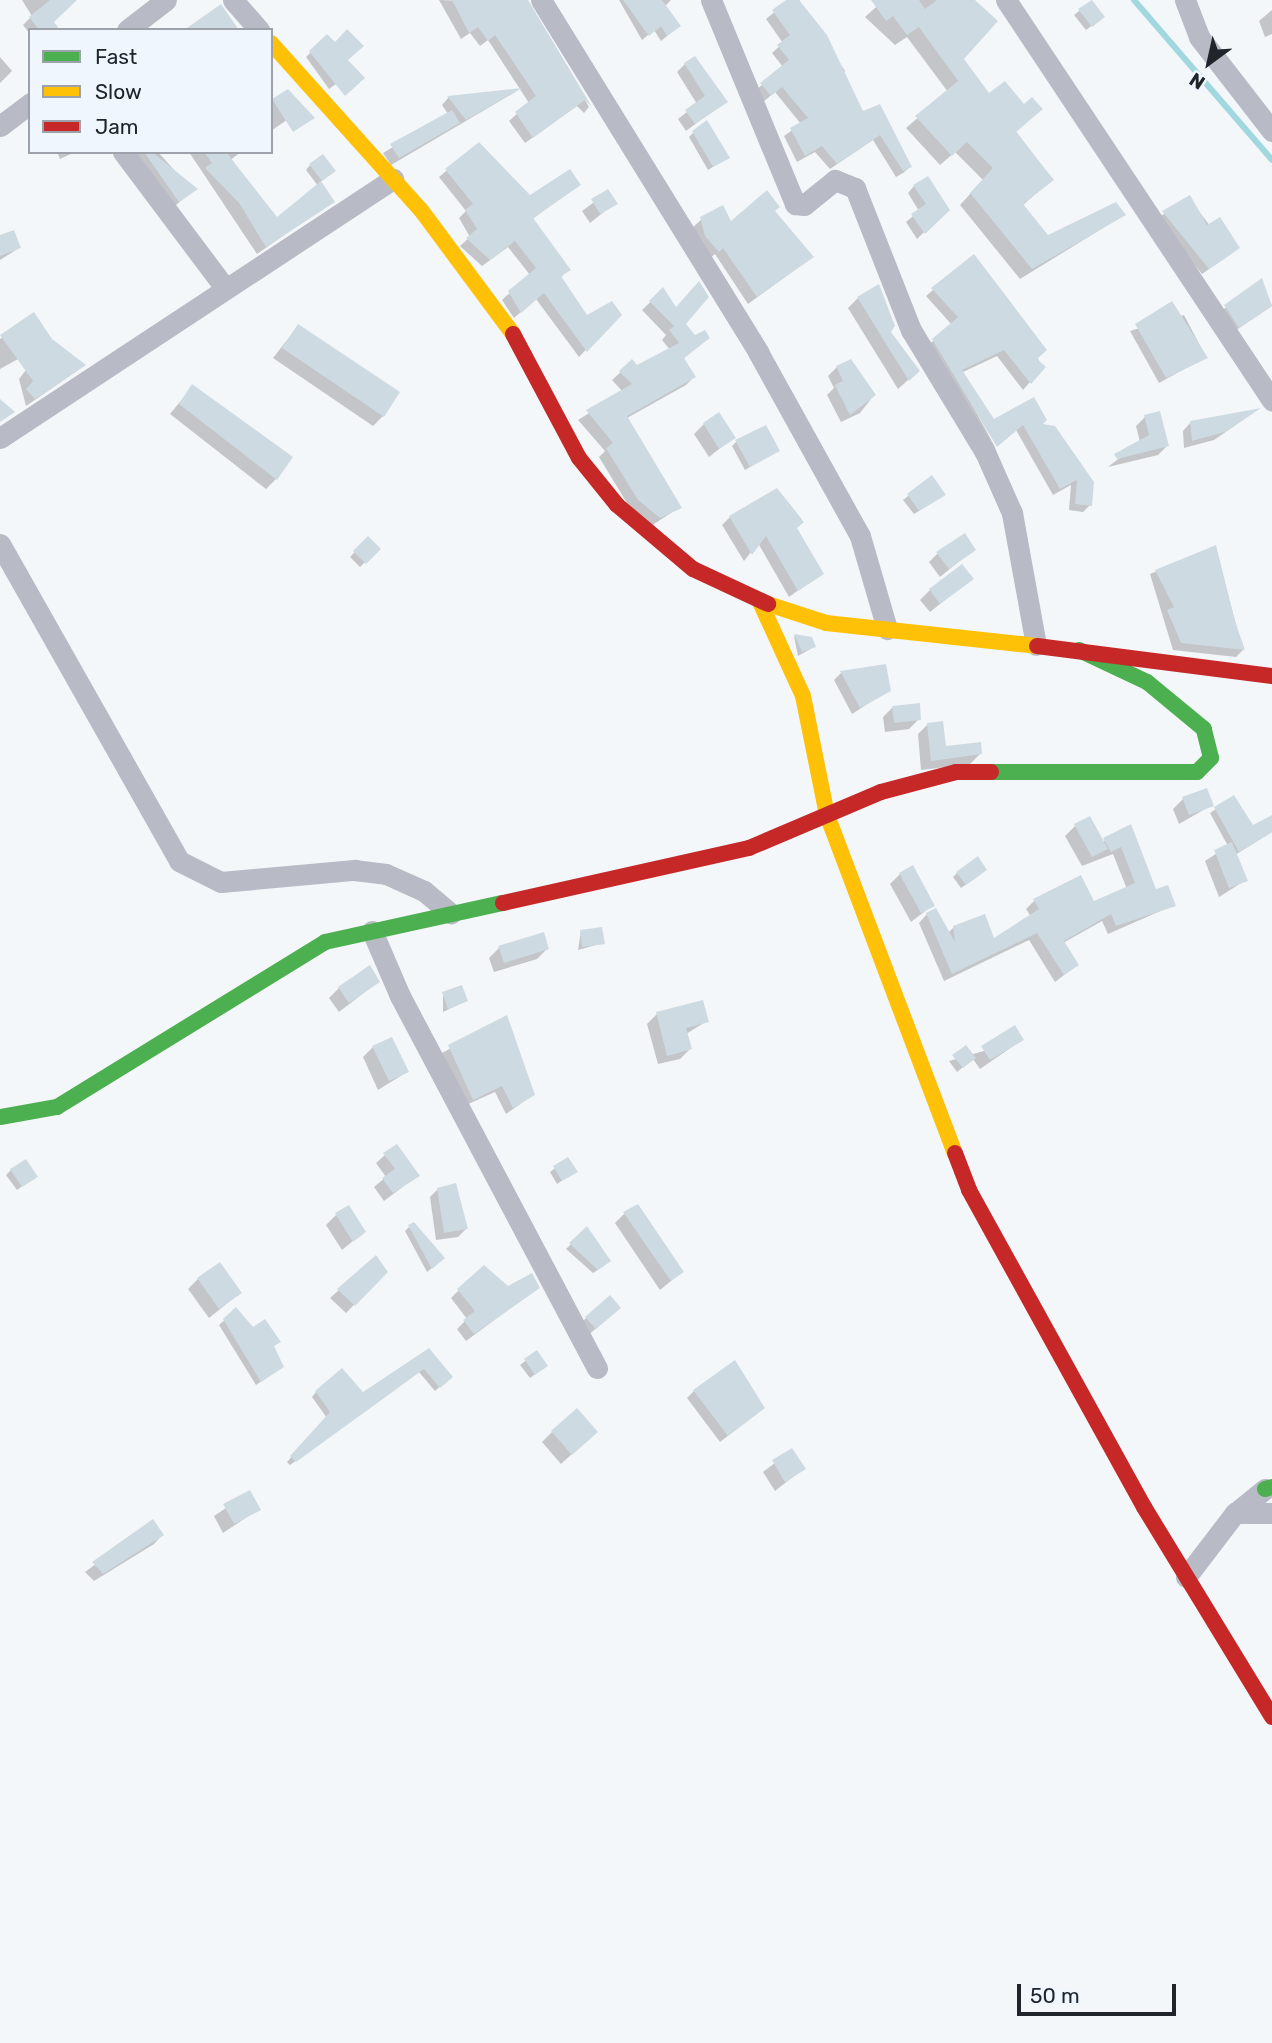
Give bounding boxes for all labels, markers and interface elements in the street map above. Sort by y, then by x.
legend [28,28,273,154]
north arrow [1174,28,1244,98]
text: Fast [95,44,137,69]
text: N [1185,68,1209,94]
text: Slow [95,79,142,104]
text: Jam [95,114,139,139]
scale bar [1020,1969,1179,2013]
text: 50 m [1030,1983,1080,2008]

